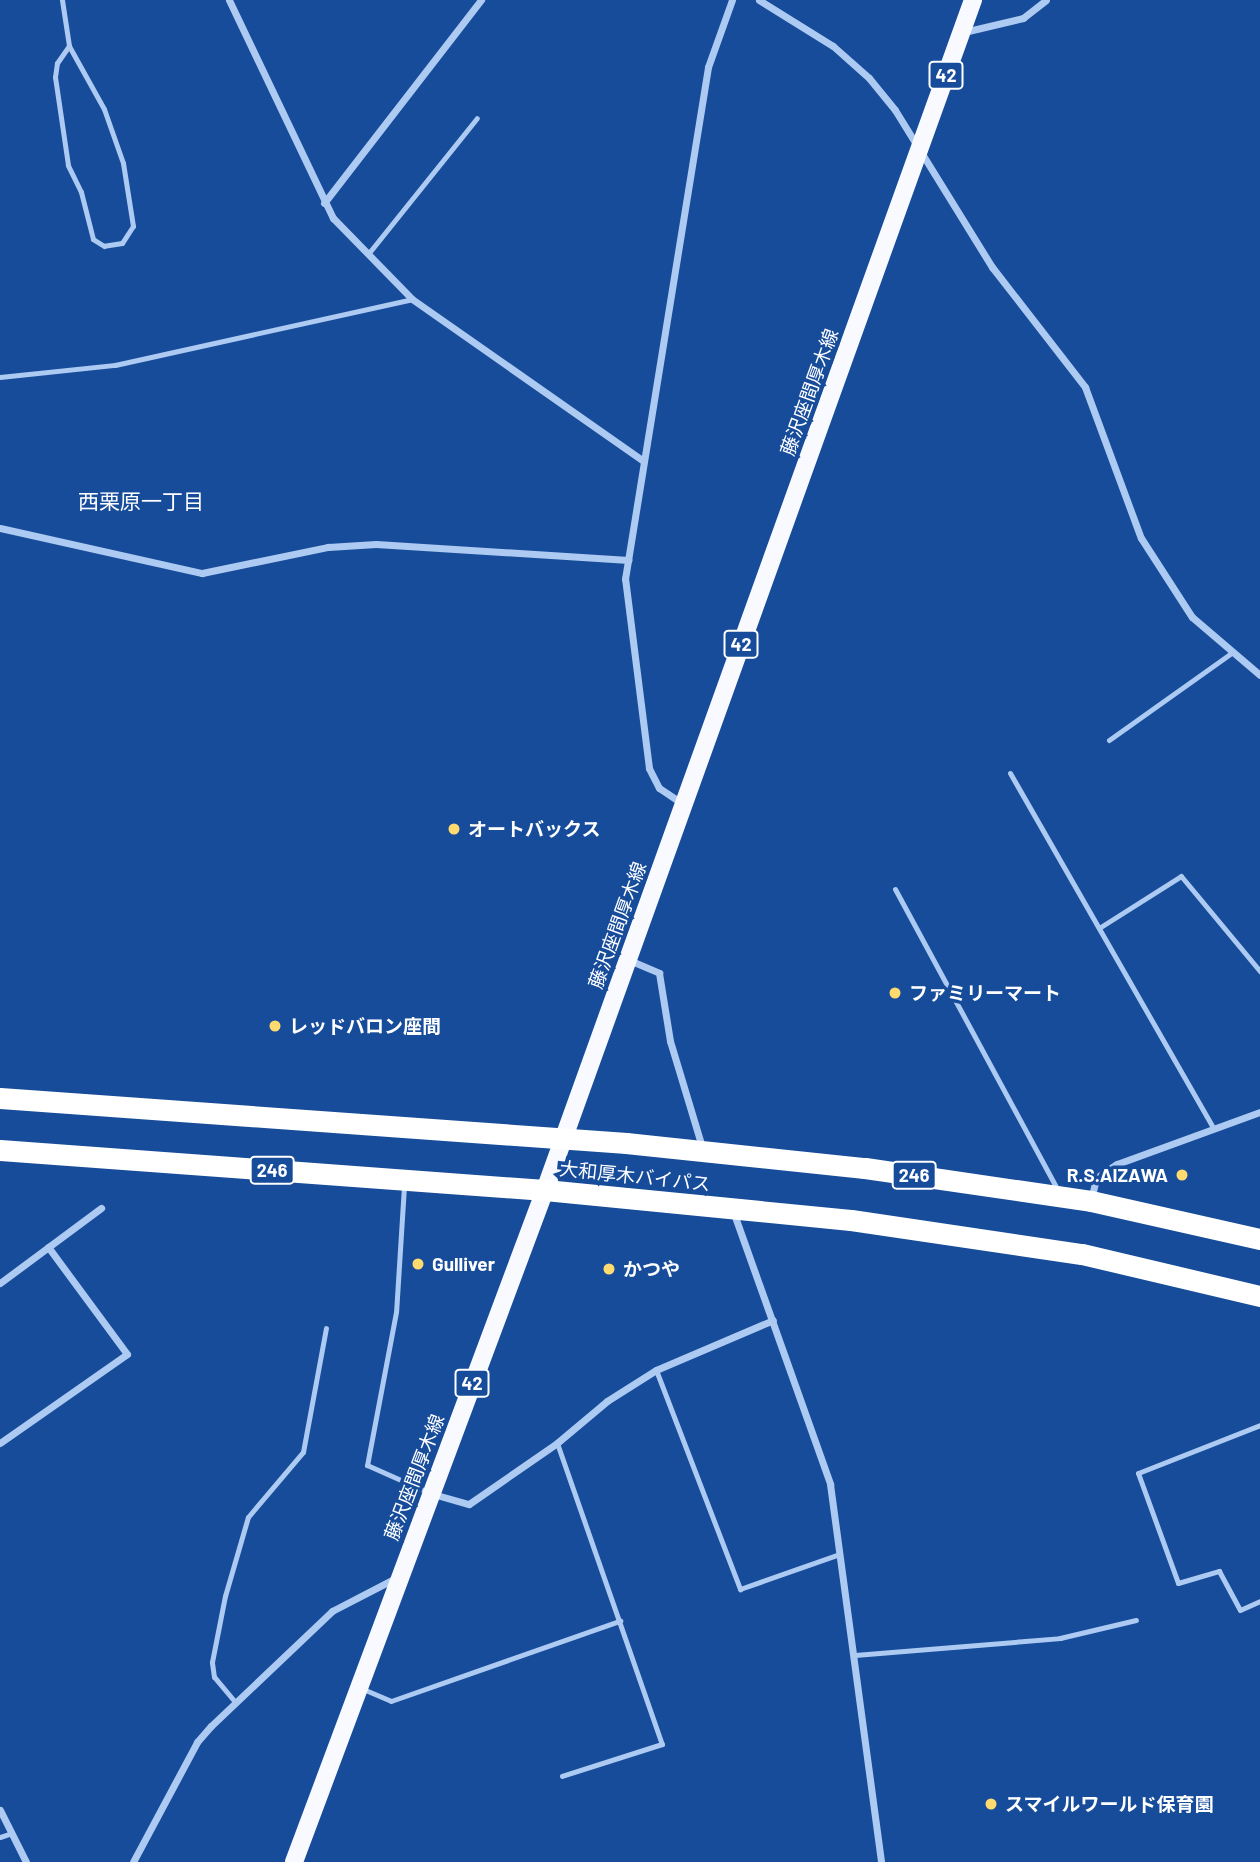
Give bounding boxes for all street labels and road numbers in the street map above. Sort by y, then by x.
road number: 42 [928,60,964,90]
street label: 藤沢座間厚木線 [776,326,842,458]
road number: 42 [724,630,758,658]
street label: 藤沢座間厚木線 [584,859,650,991]
road number: 246 [249,1156,295,1184]
street label: 大和厚木バイパス [558,1157,712,1195]
road number: 246 [891,1160,937,1190]
road number: 42 [454,1368,490,1398]
street label: 藤沢座間厚木線 [380,1411,448,1543]

